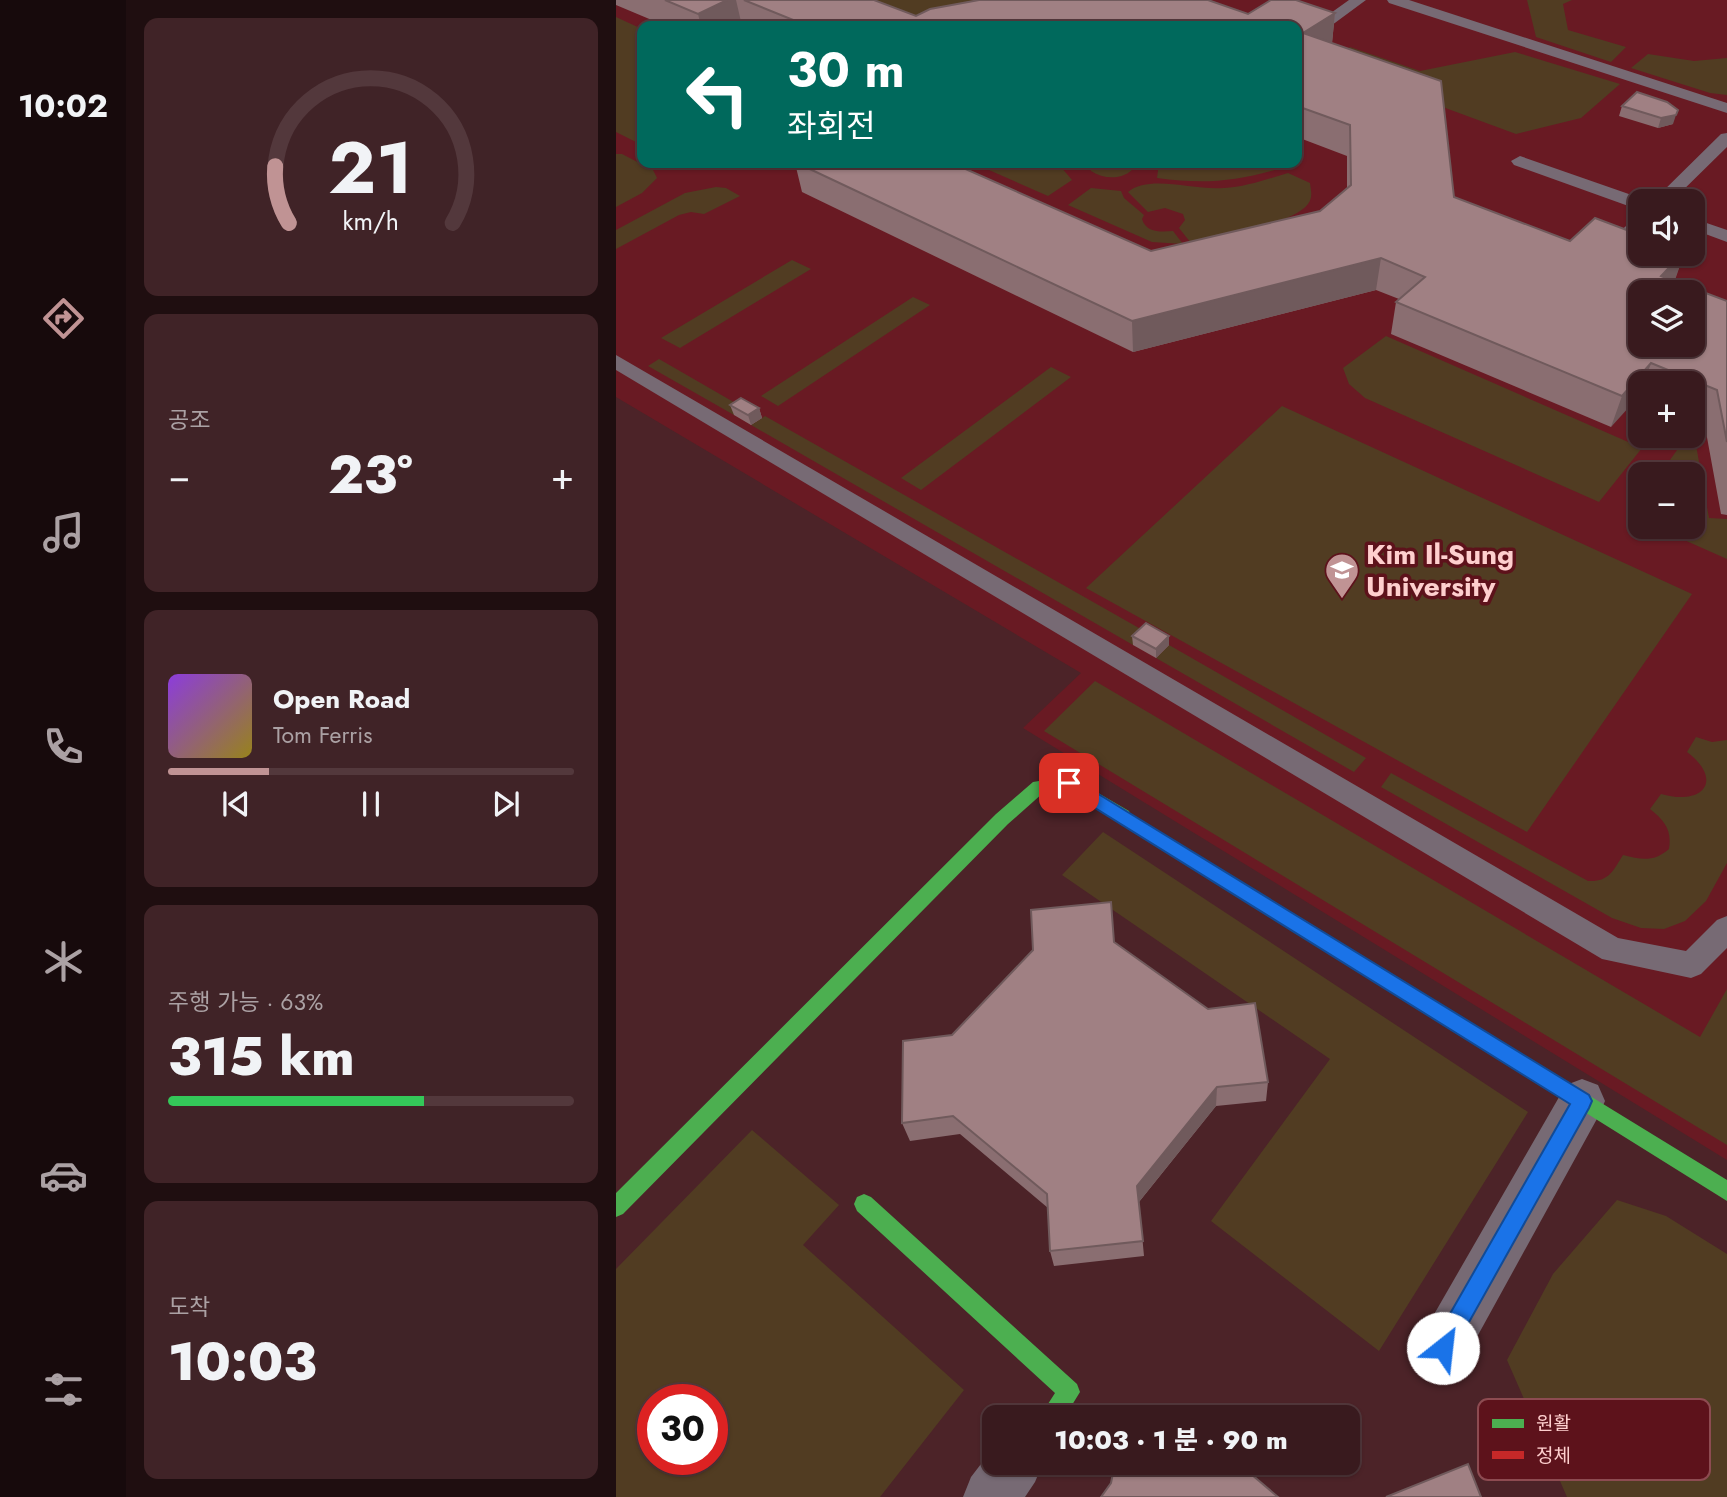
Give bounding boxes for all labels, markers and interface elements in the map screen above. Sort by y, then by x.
text: 30 m [787,35,905,105]
icon: left [672,49,763,140]
text: 10:02 [18,83,108,129]
text: 좌회전 [787,103,875,149]
text: 21 [329,115,413,220]
map controls [1628,189,1705,539]
button: sound [1628,189,1705,266]
text: km/h [343,203,399,239]
button: layers [1628,280,1705,357]
icon: directions [39,294,88,343]
button: + [1628,371,1705,448]
text: 공조 [168,403,210,437]
text: 23° [328,437,413,513]
text: − [168,448,190,503]
text: + [551,448,574,503]
button: − [1628,462,1705,539]
icon: music [39,508,88,557]
place label: Kim Il-Sung University [1366,534,1514,607]
school or university icon: Kim Il-Sung University [1323,551,1361,600]
text: Open Road [273,680,410,718]
text: Tom Ferris [273,718,372,752]
icon: phone [39,722,88,771]
pin [1039,753,1099,813]
icon: arrive [1050,764,1088,802]
icon: previous [217,785,255,823]
icon: pause [352,785,390,823]
icon: next [487,785,525,823]
icon: climate [39,937,88,986]
text: 주행 가능 · 63% [168,985,323,1019]
text: 315 km [168,1019,355,1095]
icon: car [39,1151,88,1200]
text: 도착 [168,1290,210,1324]
position arrow [1406,1311,1480,1385]
text: 10:03 [168,1324,317,1400]
icon: filters [39,1365,88,1414]
speed limit sign: 30 [637,1384,728,1475]
legend [1478,1399,1710,1480]
text: 원활 [1536,1410,1571,1437]
text: 10:03 · 1 분 · 90 m [1054,1421,1288,1459]
text: 정체 [1536,1442,1571,1469]

